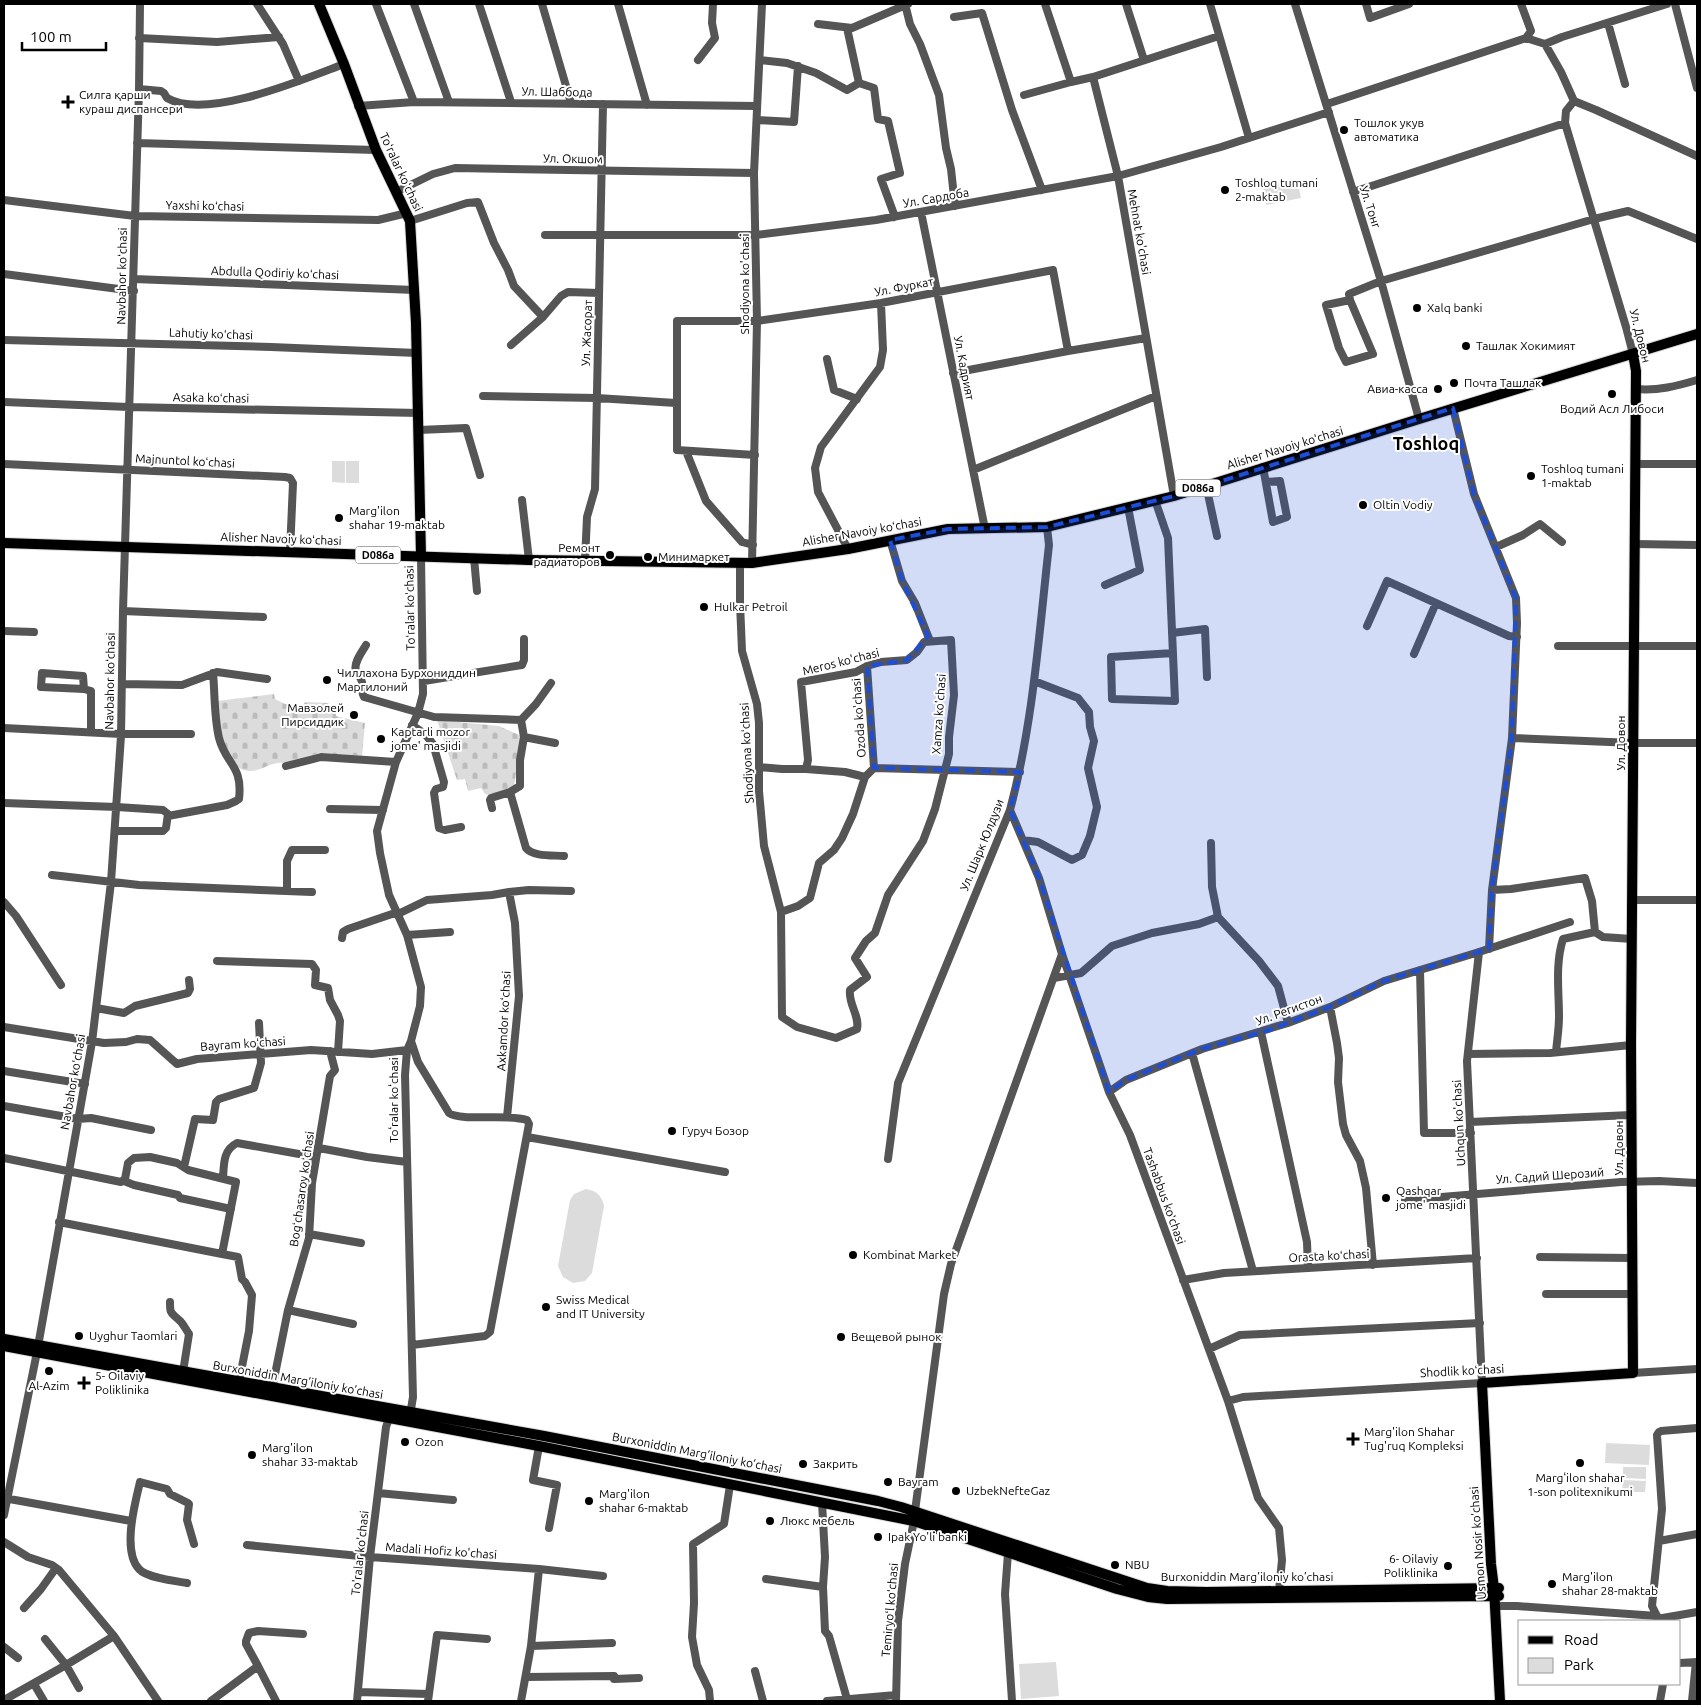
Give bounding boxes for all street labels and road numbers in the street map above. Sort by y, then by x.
street label: Ул. Шаббода [521,84,593,99]
street label: Toʻralar koʻchasi [378,130,425,213]
street label: Ул. Окшом [543,151,603,166]
street label: Ул. Тонг [1358,184,1383,230]
street label: Ул. Сардоба [902,185,970,210]
street label: Mehnat ko'chasi [1126,188,1153,276]
street label: Yaxshi koʻchasi [166,198,245,213]
street label: Navbahor koʻchasi [114,227,129,325]
street label: Shodiyona ko'chasi [738,234,751,334]
street label: Abdulla Qodiriy koʻchasi [211,264,339,281]
street label: Ул. Фуркат [873,274,935,299]
street label: Ул. Жасорат [579,299,594,366]
street label: Ул. Довон [1628,308,1653,364]
street label: Lahutiy koʻchasi [169,326,253,341]
street label: Ул. Кадрият [952,335,977,402]
street label: Asaka koʻchasi [173,390,249,405]
street label: Alisher Navoiy koʻchasi [1225,424,1345,471]
street label: Majnuntol koʻchasi [135,451,235,470]
road number: D086a [1176,479,1220,496]
street label: Alisher Navoiy koʻchasi [801,515,923,548]
street label: Alisher Navoiy koʻchasi [220,530,342,547]
road number: D086a [356,546,400,564]
street label: Toʻralar koʻchasi [402,565,417,651]
street label: Navbahor koʻchasi [102,632,117,730]
street label: Meros ko'chasi [801,646,881,677]
street label: Xamza ko'chasi [929,673,948,755]
street label: Ozoda ko'chasi [849,678,868,758]
street label: Shodiyona koʻchasi [737,702,756,804]
street label: Ул. Довон [1614,716,1627,770]
street label: Ул. Шарк Юлдузи [957,797,1006,893]
street label: Axkamdor koʻchasi [494,970,513,1071]
street label: Ул. Регистон [1254,992,1324,1028]
street label: Navbahor koʻchasi [58,1033,87,1131]
street label: Bayram koʻchasi [200,1034,286,1053]
street label: Toʻralar koʻchasi [387,1057,400,1143]
street label: Uchqun ko'chasi [1450,1080,1467,1166]
street label: Ул. Довон [1612,1121,1625,1175]
street label: Bogʻchasaroy koʻchasi [287,1130,316,1248]
street label: Tashabbus koʻchasi [1141,1146,1188,1246]
street label: Ул. Садий Шерозий [1495,1165,1605,1186]
street label: Orasta koʻchasi [1288,1247,1370,1264]
street label: Burxoniddin Marg’iloniy ko’chasi [212,1358,384,1401]
street label: Shodlik koʻchasi [1420,1362,1504,1379]
street label: Burxoniddin Marg’iloniy ko’chasi [611,1430,783,1475]
street label: Usmon Nosir ko‘chasi [1467,1486,1488,1600]
street label: To'ralar ko'chasi [349,1510,370,1596]
street label: Madali Hofiz ko'chasi [385,1540,497,1561]
street label: Temiryoʻl koʻchasi [879,1562,900,1658]
street label: Burxoniddin Marg’iloniy ko’chasi [1161,1570,1333,1583]

